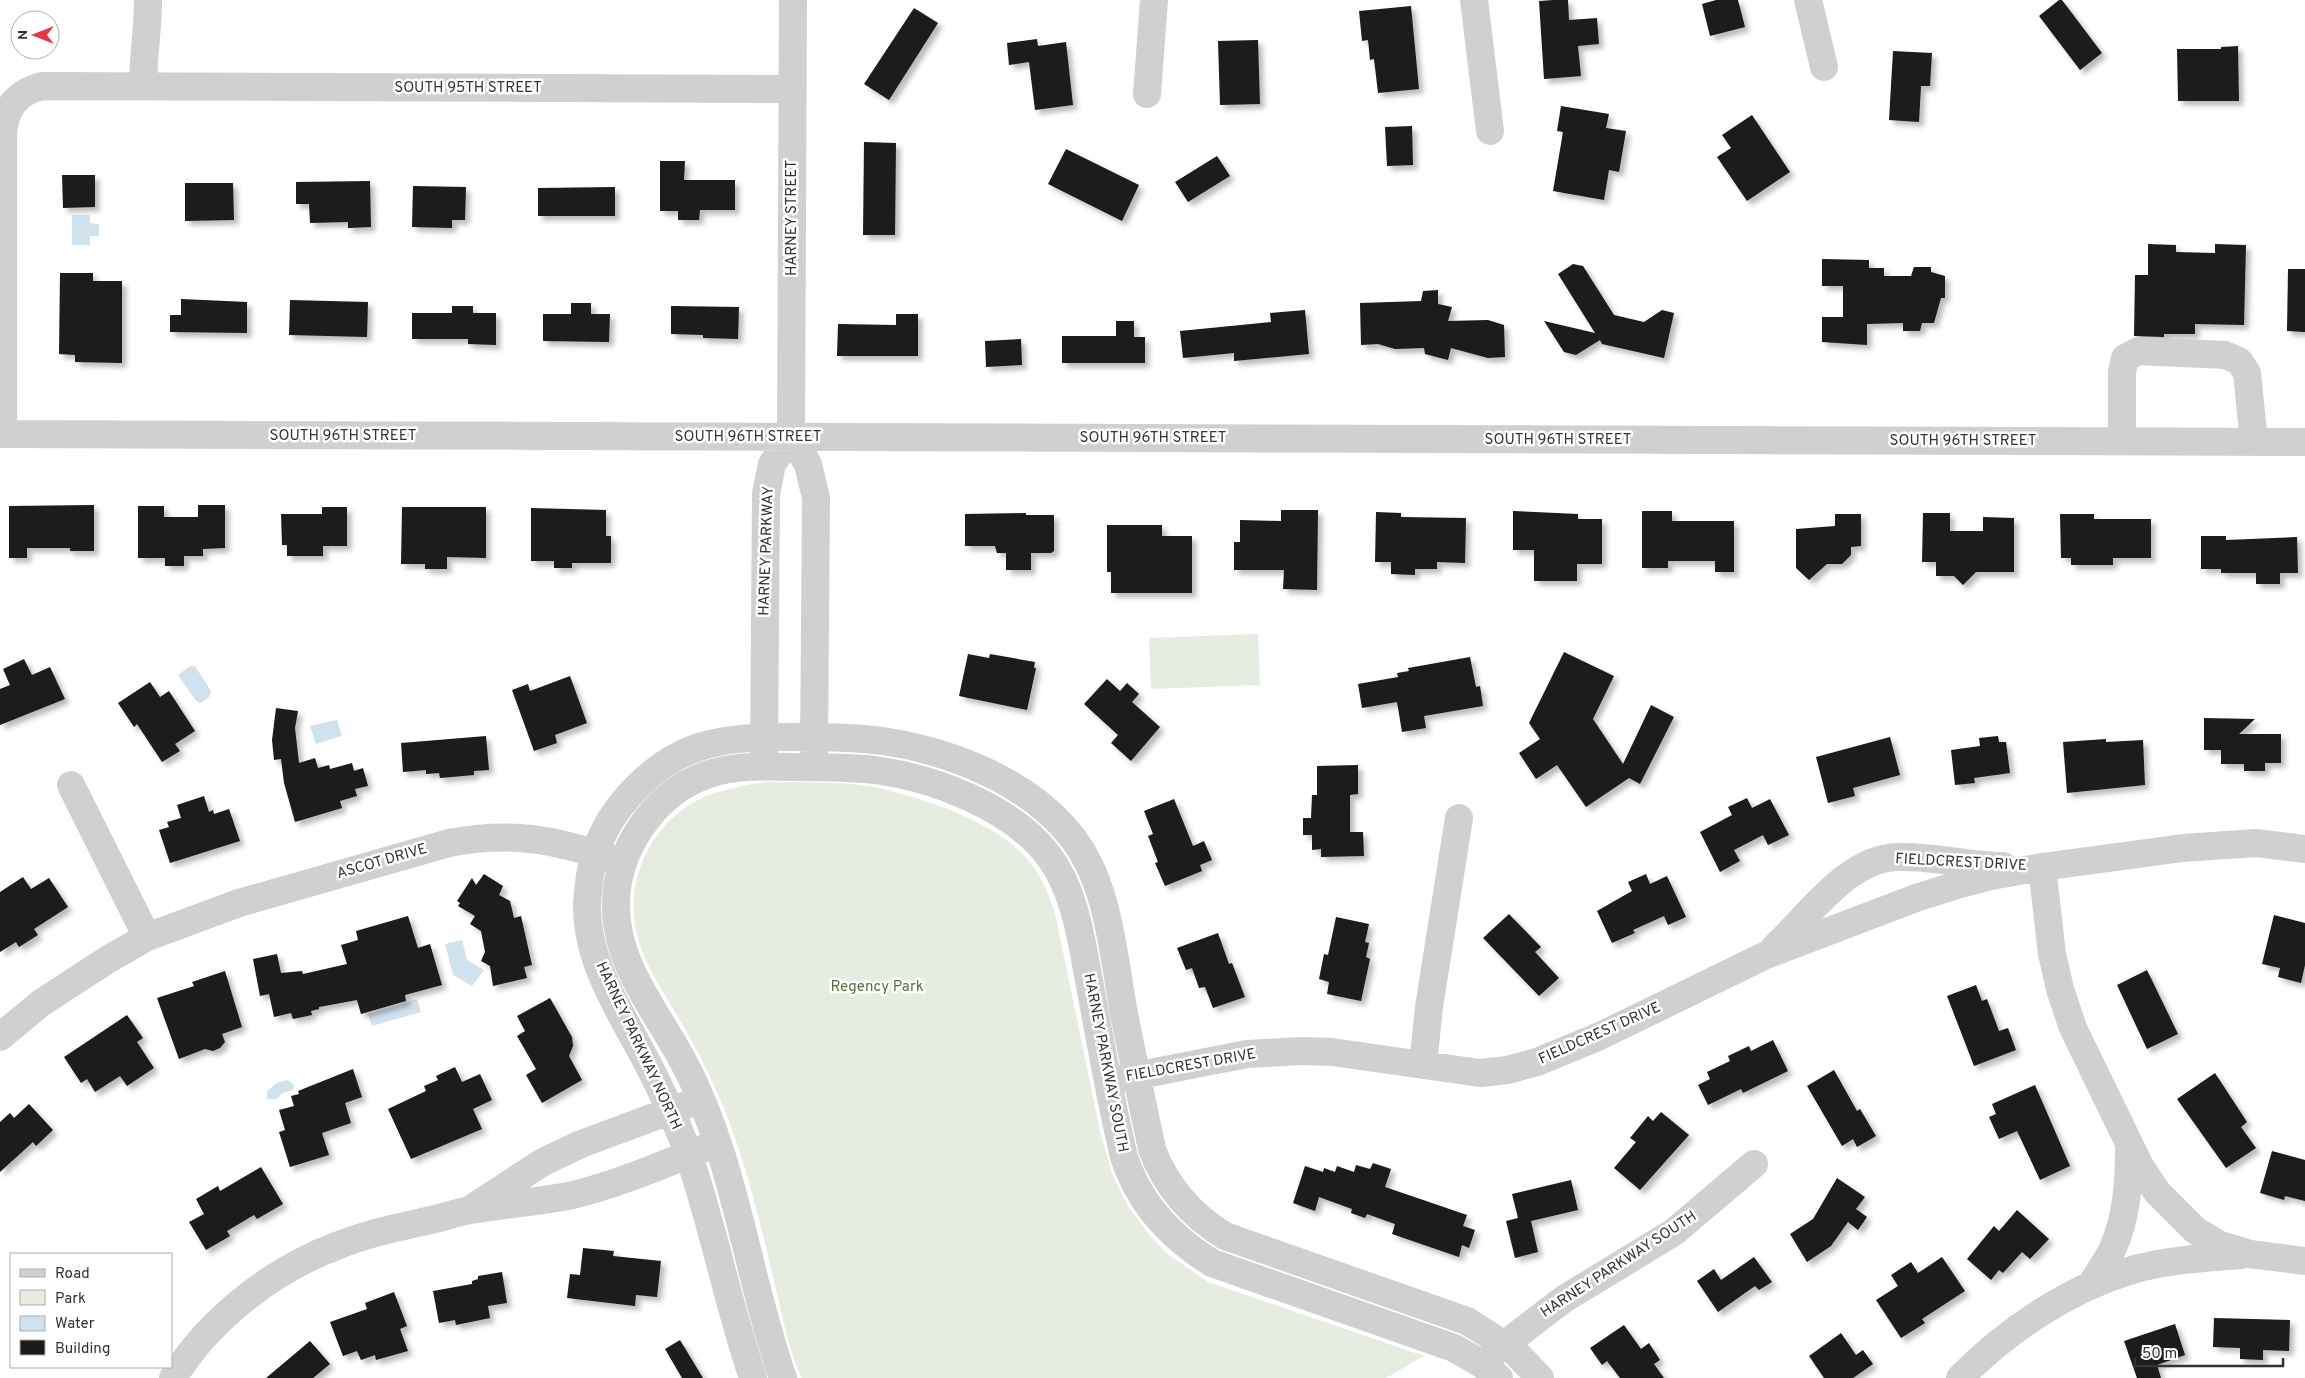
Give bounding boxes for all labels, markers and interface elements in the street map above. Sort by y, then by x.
north arrow [10,10,60,60]
text: N [15,30,32,40]
street label: SOUTH 95TH STREET [394,79,542,98]
street label: HARNEY STREET [783,160,802,276]
street label: SOUTH 96TH STREET [270,427,416,446]
street label: SOUTH 96TH STREET [675,428,821,447]
street label: SOUTH 96TH STREET [1080,429,1226,448]
street label: SOUTH 96TH STREET [1485,431,1631,450]
street label: SOUTH 96TH STREET [1890,432,2036,451]
street label: HARNEY PARKWAY [755,485,779,616]
street label: ASCOT DRIVE [335,840,429,884]
street label: FIELDCREST DRIVE [1895,850,2027,876]
street label: HARNEY PARKWAY NORTH [591,959,685,1133]
street label: HARNEY PARKWAY SOUTH [1078,972,1132,1154]
park label: Regency Park [830,978,924,997]
street label: FIELDCREST DRIVE [1536,999,1664,1069]
street label: FIELDCREST DRIVE [1125,1045,1257,1087]
street label: HARNEY PARKWAY SOUTH [1537,1207,1701,1323]
legend [10,1253,172,1368]
text: Road [55,1265,90,1284]
text: Park [55,1290,86,1309]
text: Water [55,1315,95,1334]
scale bar [2135,1336,2282,1368]
text: Building [55,1340,110,1359]
text: 50 m [2142,1345,2177,1364]

